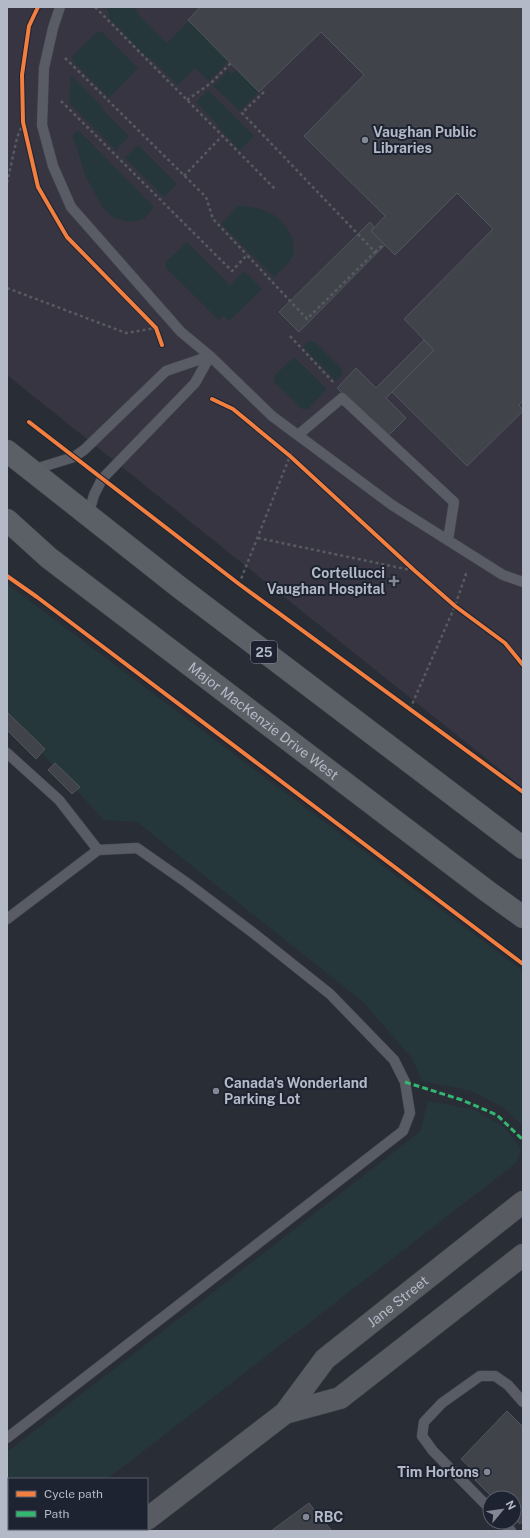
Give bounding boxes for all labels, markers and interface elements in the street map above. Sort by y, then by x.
place label: Vaughan Public Libraries [373,124,477,156]
marker: Vaughan Public Libraries [360,135,370,145]
place label: Cortellucci Vaughan Hospital [267,565,385,597]
marker: Cortellucci Vaughan Hospital [388,575,400,587]
road number: 25 [251,641,277,663]
street label: Major MacKenzie Drive West [185,659,342,783]
place label: Canada's Wonderland Parking Lot [224,1075,367,1107]
marker: Canada's Wonderland Parking Lot [211,1086,221,1096]
street label: Jane Street [364,1272,431,1330]
place label: Tim Hortons [397,1464,479,1480]
marker: Tim Hortons [482,1467,492,1477]
legend [8,1478,148,1530]
text: Cycle path [44,1487,103,1501]
north arrow [482,1490,522,1530]
text: N [503,1498,518,1512]
text: Path [44,1507,70,1521]
place label: RBC [314,1509,343,1525]
marker: RBC [301,1512,311,1522]

